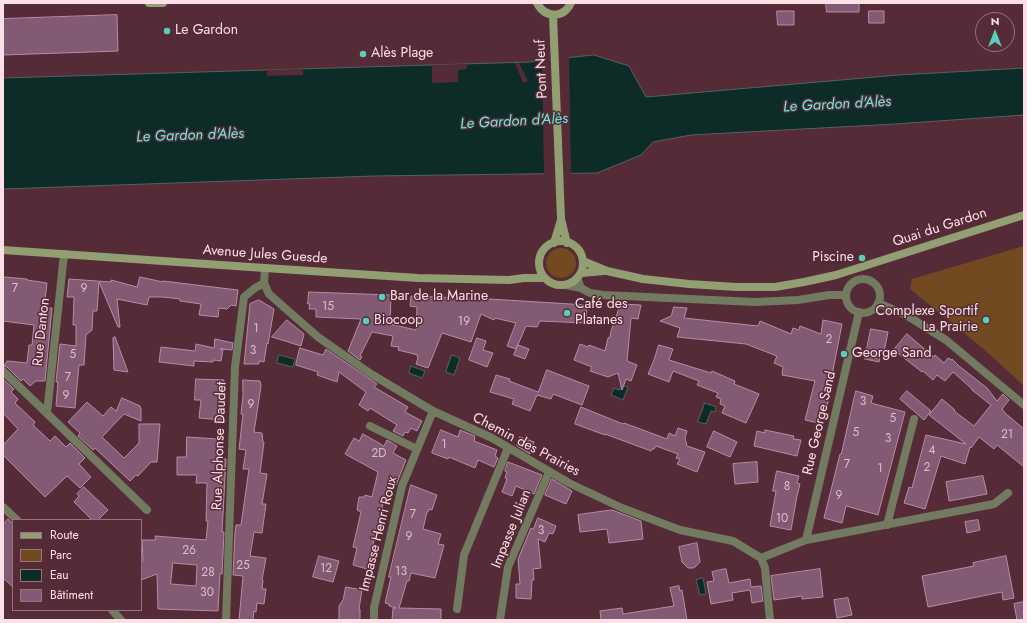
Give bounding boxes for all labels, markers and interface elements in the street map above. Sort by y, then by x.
north arrow [975,12,1015,52]
text: N [991,13,999,29]
place label: Le Gardon [175,23,238,39]
marker: Le Gardon [162,26,172,36]
street label: Pont Neuf [533,39,551,99]
place label: Alès Plage [371,46,433,62]
marker: Alès Plage [358,49,368,59]
water label: Le Gardon d'Alès [783,93,891,117]
water label: Le Gardon d'Alès [460,110,568,134]
water label: Le Gardon d'Alès [136,125,244,147]
street label: Quai du Gardon [891,205,989,251]
street label: Avenue Jules Guesde [202,242,328,268]
place label: Piscine [812,250,854,266]
marker: Piscine [857,253,867,263]
house number: 7 [12,282,18,296]
house number: 9 [81,282,87,296]
place label: Bar de la Marine [390,289,488,305]
marker: Bar de la Marine [377,292,387,302]
street label: Rue Danton [30,297,54,367]
place label: Café des Platanes [575,297,628,330]
house number: 15 [322,300,334,314]
place label: Complexe Sportif La Prairie [875,304,978,336]
marker: Café des Platanes [562,308,572,318]
place label: Biocoop [374,313,423,329]
house number: 19 [458,315,470,329]
marker: Complexe Sportif La Prairie [981,315,991,325]
marker: Biocoop [361,316,371,326]
house number: 1 [253,322,259,336]
house number: 2 [826,333,832,347]
house number: 3 [250,344,256,358]
place label: George Sand [852,346,931,362]
house number: 5 [70,348,76,362]
marker: George Sand [839,349,849,359]
street label: Rue George Sand [800,369,840,477]
house number: 7 [65,371,71,385]
street label: Rue Alphonse Daudet [209,381,231,511]
house number: 9 [63,389,69,403]
house number: 3 [860,395,866,409]
house number: 9 [248,398,254,412]
street label: Chemin des Prairies [469,410,583,480]
house number: 5 [890,412,896,426]
house number: 5 [853,426,859,440]
house number: 21 [1001,428,1013,442]
house number: 3 [885,432,891,446]
house number: 1 [441,438,447,452]
house number: 4 [929,444,935,458]
house number: 2D [372,447,386,461]
house number: 7 [844,458,850,472]
house number: 2 [924,461,930,475]
house number: 1 [877,462,883,476]
street label: Impasse Henri Roux [357,475,401,593]
house number: 8 [784,480,790,494]
street label: Impasse Julian [489,487,535,571]
house number: 9 [836,489,842,503]
house number: 7 [410,508,416,522]
house number: 10 [776,512,788,526]
legend [12,519,142,611]
house number: 3 [538,524,544,538]
text: Route [50,526,79,544]
house number: 9 [406,530,412,544]
house number: 26 [182,544,196,558]
text: Parc [50,546,72,564]
house number: 25 [236,559,250,573]
house number: 12 [320,562,332,576]
house number: 13 [395,565,407,579]
text: Eau [50,566,69,584]
house number: 28 [201,566,215,580]
text: Bâtiment [50,586,93,604]
house number: 30 [200,586,214,600]

